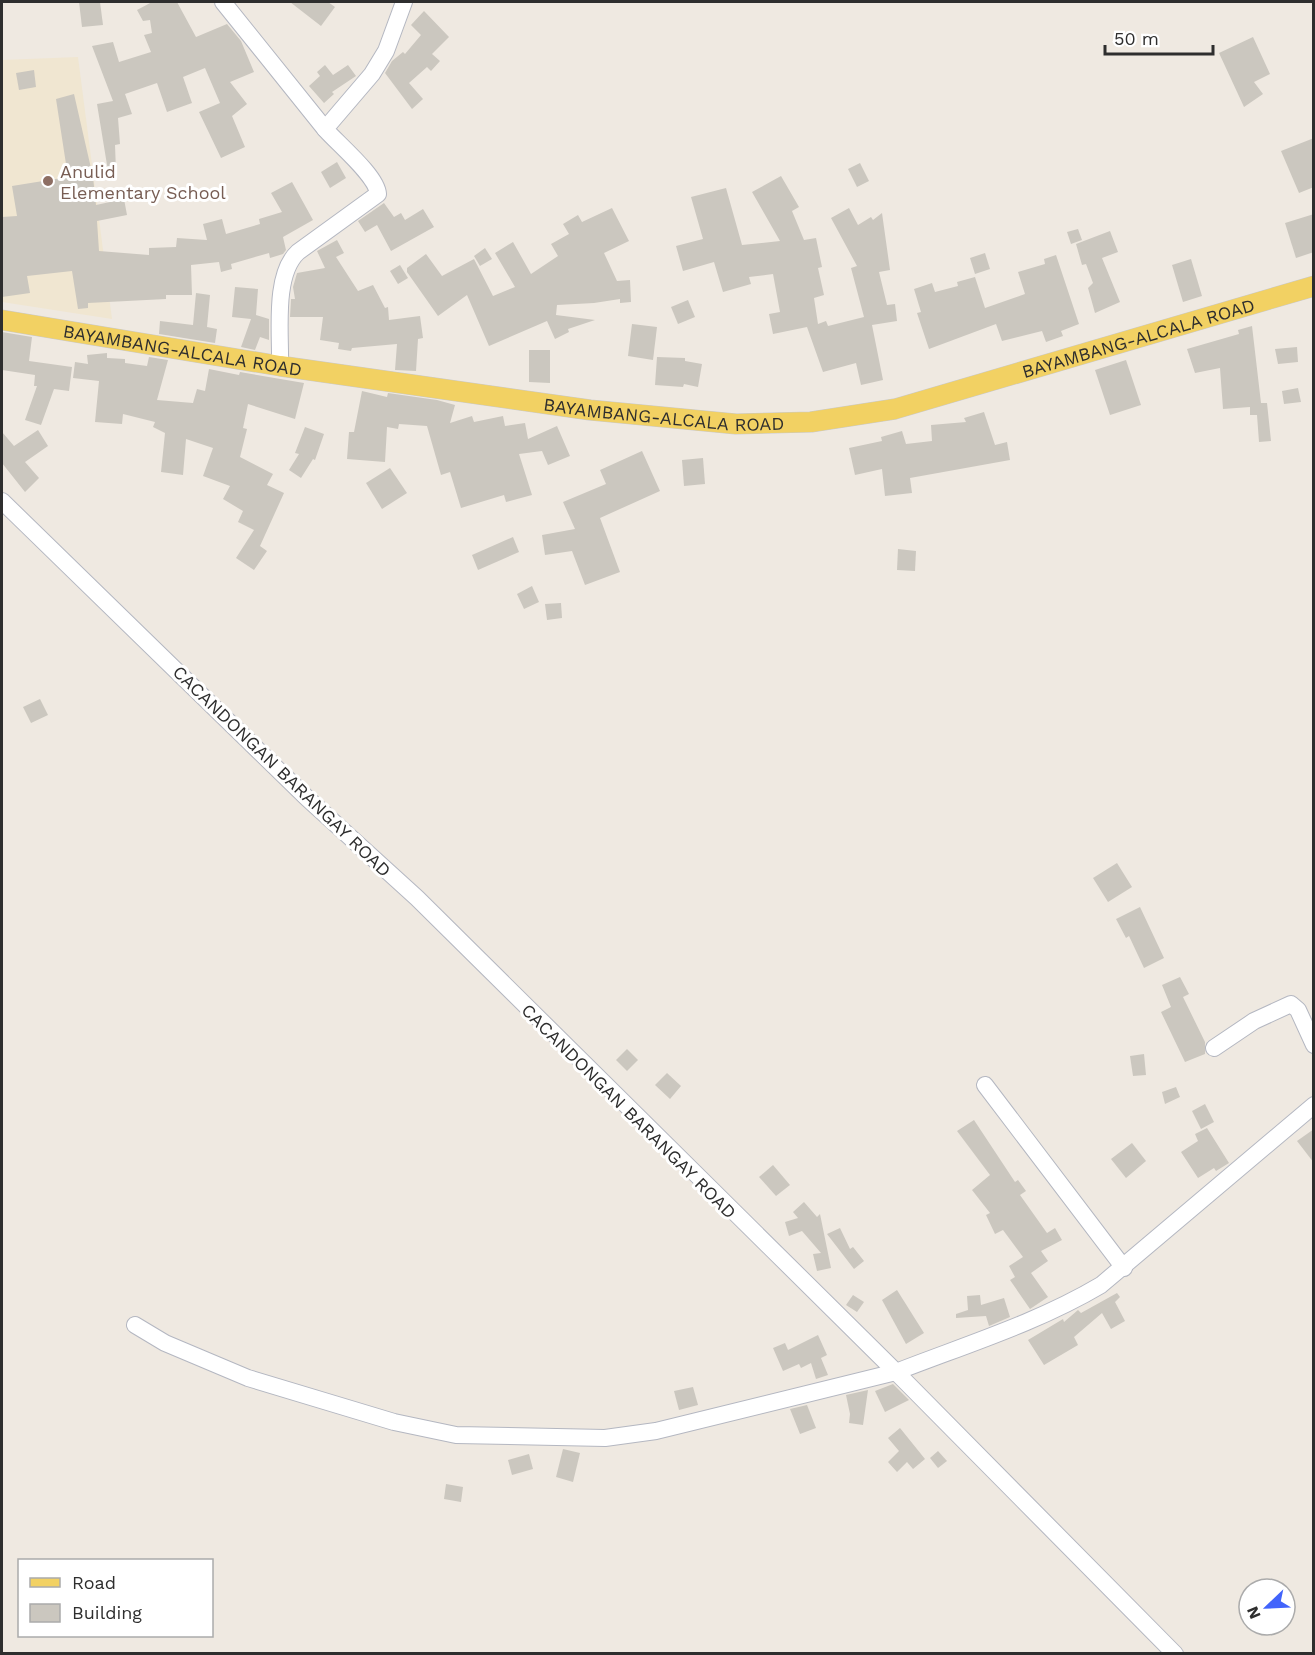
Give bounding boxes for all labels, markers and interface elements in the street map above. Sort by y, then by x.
scale bar [1105,18,1213,56]
text: 50 m [1114,28,1159,49]
place label: Anulid Elementary School [60,161,226,203]
marker: Anulid Elementary School [41,174,55,188]
street label: BAYAMBANG-ALCALA ROAD [1019,294,1257,382]
street label: BAYAMBANG-ALCALA ROAD [62,320,303,379]
street label: BAYAMBANG-ALCALA ROAD [542,393,785,435]
street label: CACANDONGAN BARANGAY ROAD [169,661,395,881]
street label: CACANDONGAN BARANGAY ROAD [517,999,741,1223]
legend [18,1559,213,1637]
text: Road [72,1572,116,1593]
north arrow [1237,1577,1297,1637]
text: Building [72,1602,142,1623]
text: N [1243,1603,1265,1622]

